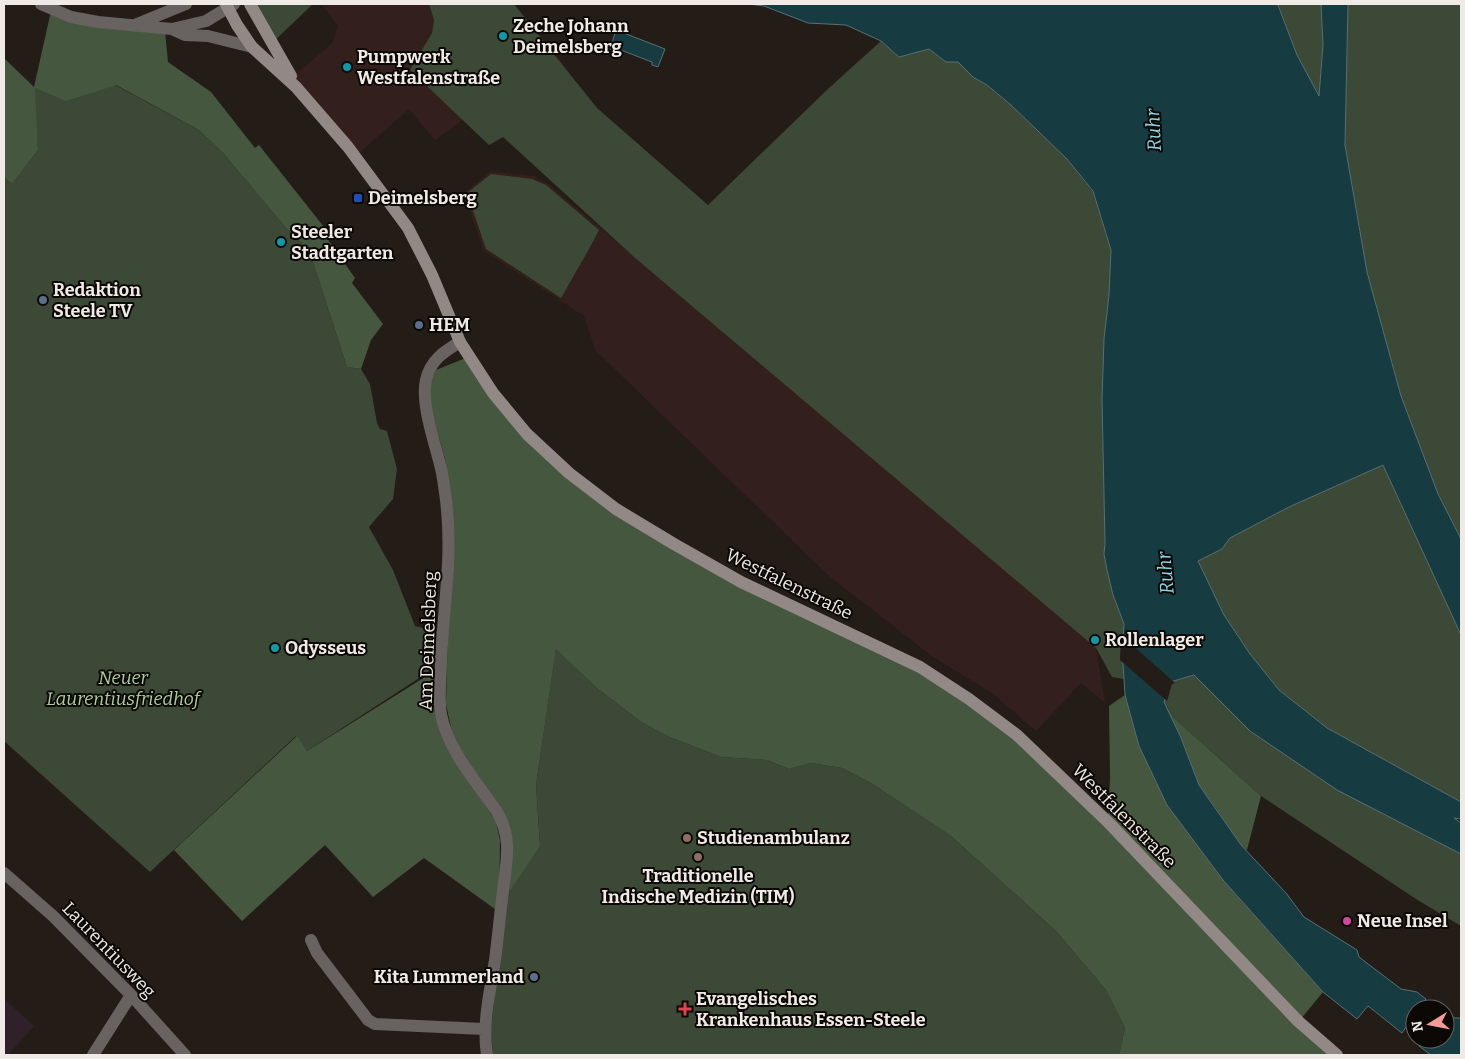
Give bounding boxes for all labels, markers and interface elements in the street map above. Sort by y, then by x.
place label: Zeche Johann Deimelsberg [513,15,629,58]
marker: Zeche Johann Deimelsberg [497,30,509,42]
place label: Pumpwerk Westfalenstraße [357,46,500,89]
marker: Pumpwerk Westfalenstraße [341,61,353,73]
water label: Ruhr [1141,107,1166,152]
place label: Deimelsberg [368,187,478,209]
marker: Deimelsberg [352,192,364,204]
place label: Steeler Stadtgarten [291,221,394,264]
marker: Steeler Stadtgarten [275,236,287,248]
place label: Redaktion Steele TV [53,279,141,322]
marker: Redaktion Steele TV [37,294,49,306]
place label: HEM [429,314,470,336]
marker: HEM [413,319,425,331]
street label: Westfalenstraße [722,544,856,624]
water label: Ruhr [1152,550,1179,595]
street label: Am Deimelsberg [415,571,441,711]
place label: Rollenlager [1105,629,1204,651]
marker: Rollenlager [1089,634,1101,646]
place label: Odysseus [285,637,366,659]
marker: Odysseus [269,642,281,654]
park label: Neuer Laurentiusfriedhof [46,667,203,710]
street label: Westfalenstraße [1067,759,1181,873]
place label: Studienambulanz [697,827,850,849]
marker: Studienambulanz [681,832,693,844]
marker: Traditionelle Indische Medizin (TIM) [692,851,704,863]
place label: Traditionelle Indische Medizin (TIM) [602,865,795,908]
street label: Laurentiusweg [58,897,160,1003]
place label: Neue Insel [1357,910,1448,932]
marker: Neue Insel [1341,915,1353,927]
place label: Kita Lummerland [374,966,524,988]
marker: Kita Lummerland [528,971,540,983]
place label: Evangelisches Krankenhaus Essen-Steele [696,988,926,1031]
north arrow [1405,999,1455,1049]
marker: Evangelisches Krankenhaus Essen-Steele [678,1002,692,1016]
text: N [1408,1019,1427,1033]

